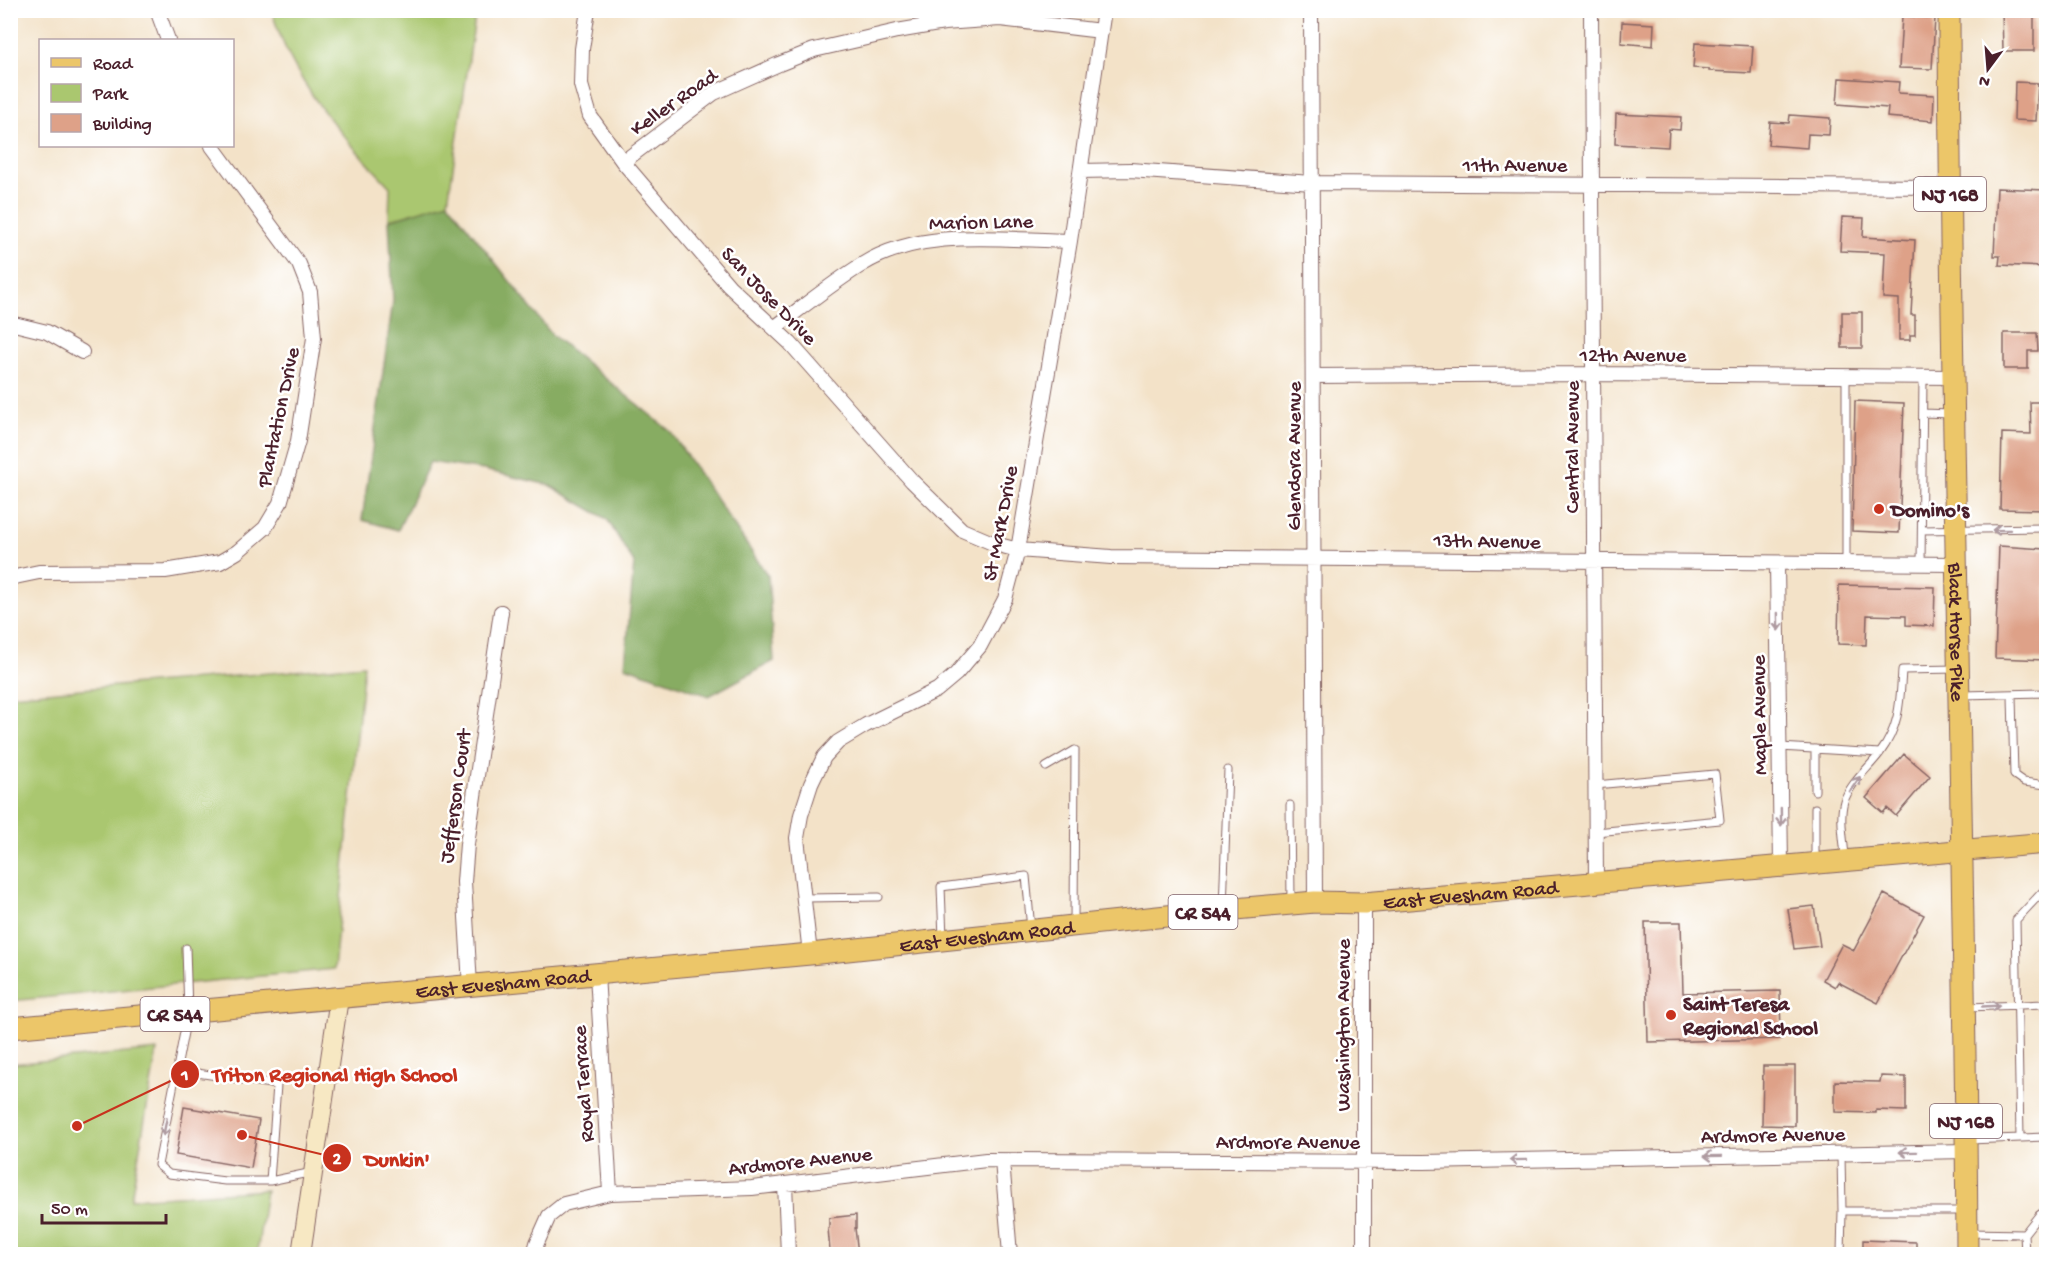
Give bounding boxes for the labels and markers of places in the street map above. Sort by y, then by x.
place label: Domino's [1889,500,1970,525]
marker: Domino's [1872,502,1886,516]
place label: Saint Teresa Regional School [1682,994,1818,1043]
marker: Saint Teresa Regional School [1664,1008,1678,1022]
callout: Triton Regional High School [170,1054,469,1094]
callout: Dunkin' [322,1138,442,1178]

